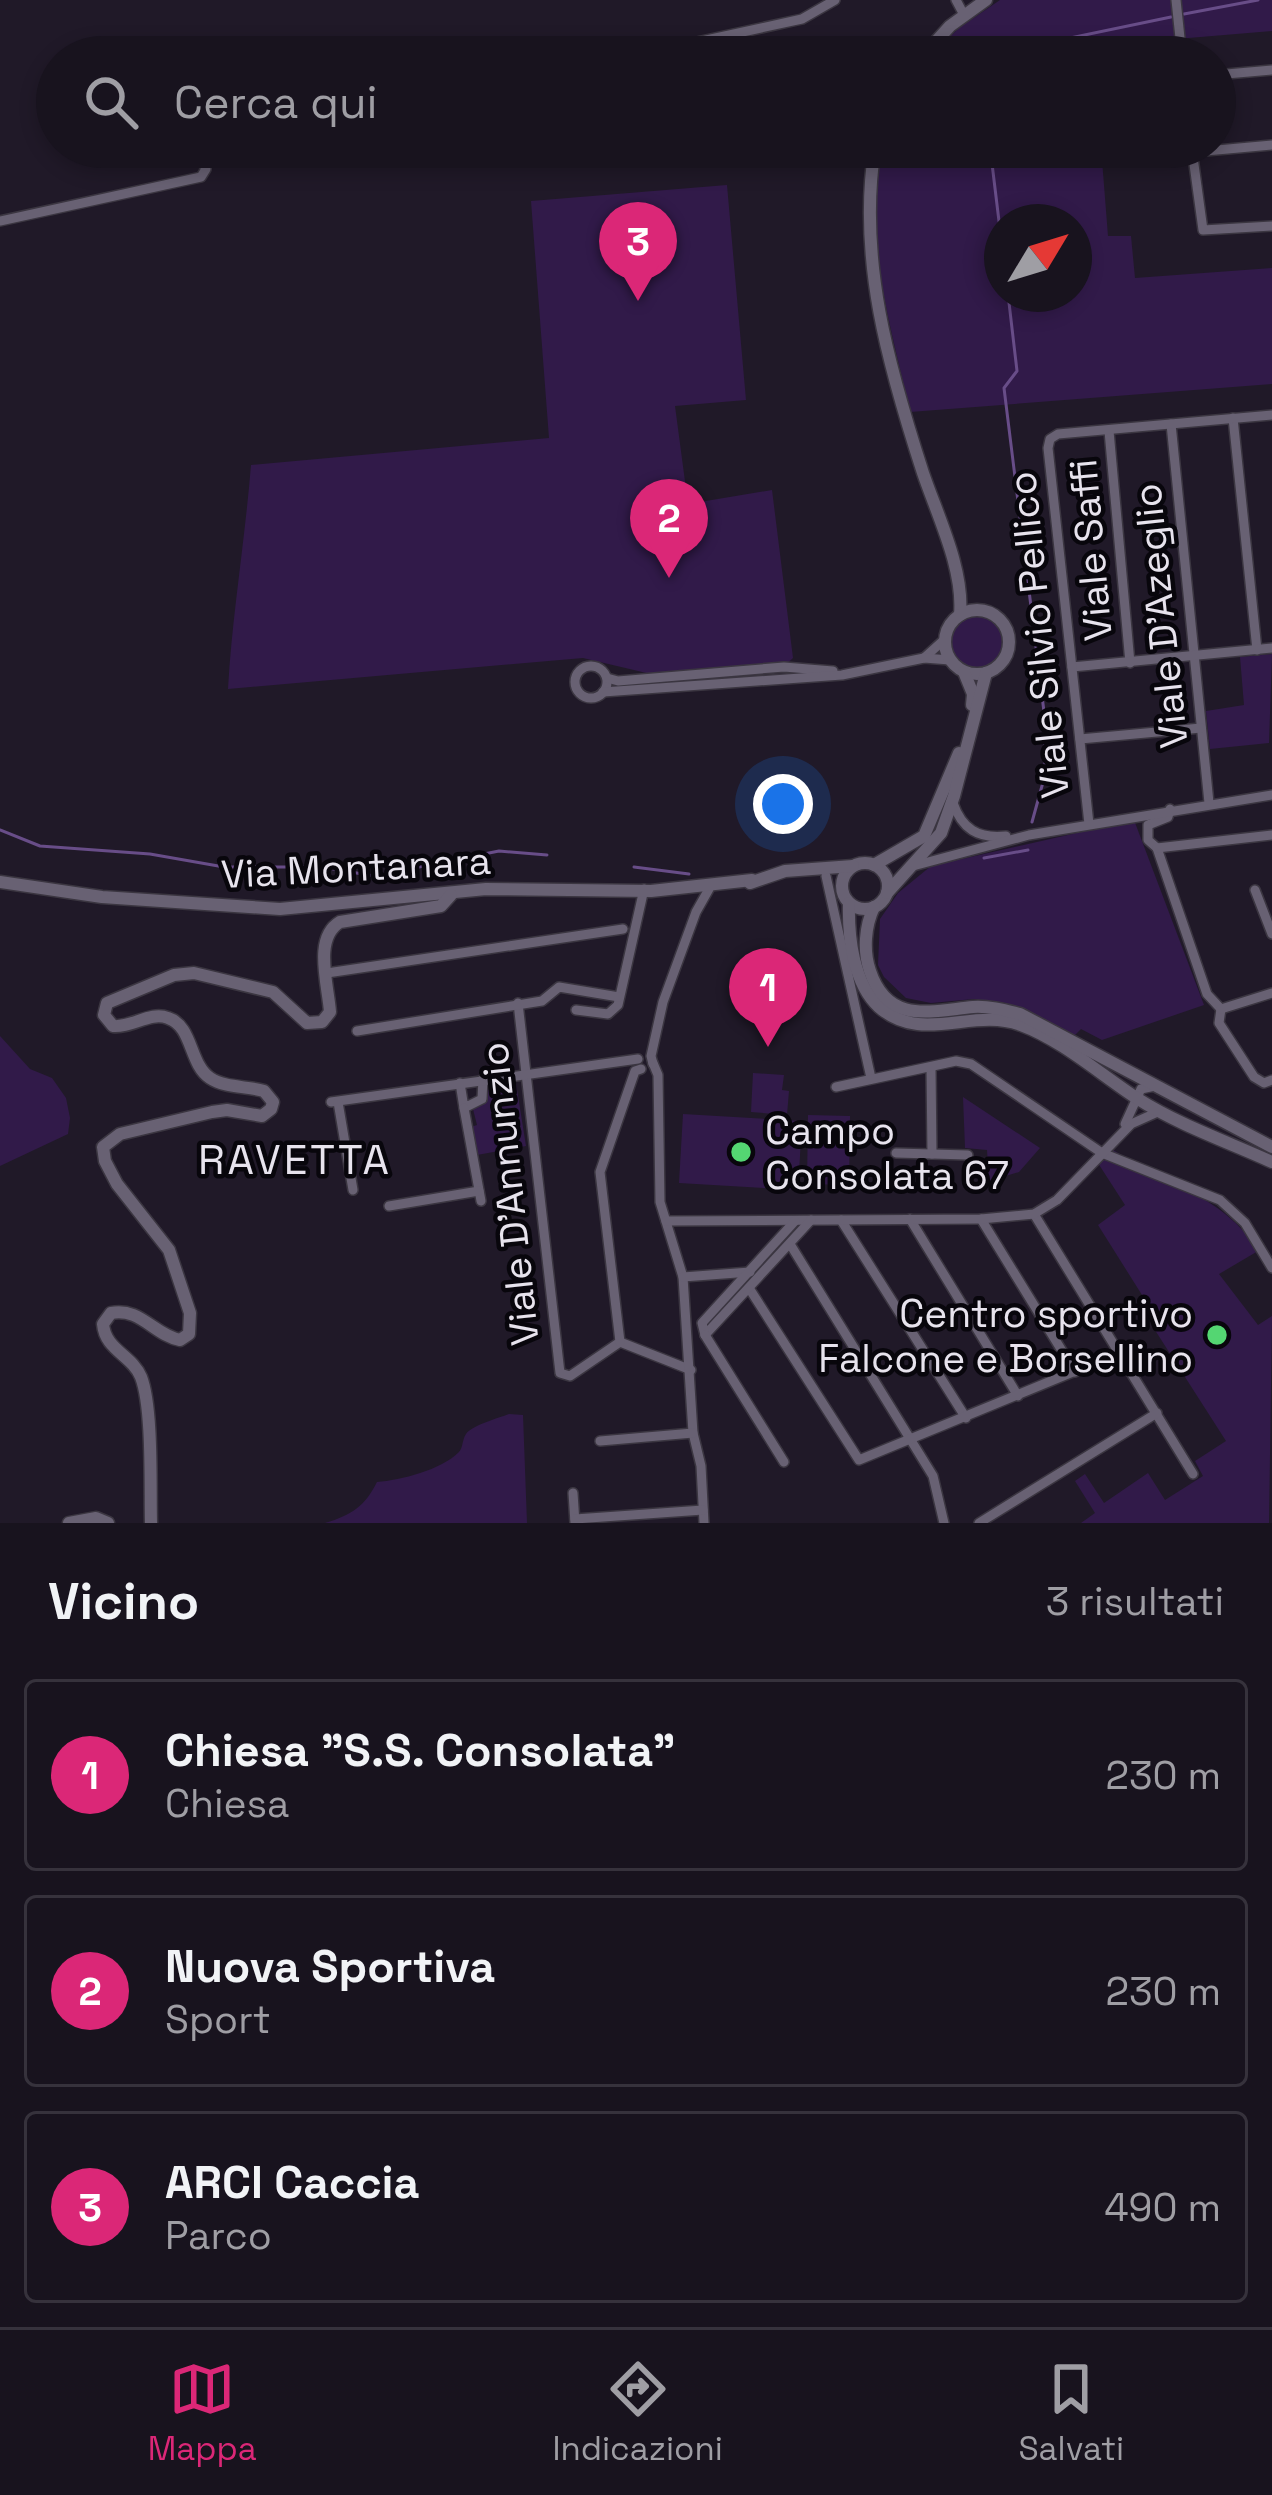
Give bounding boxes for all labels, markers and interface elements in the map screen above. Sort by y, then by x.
search box [36,36,1236,168]
icon: search [78,69,144,135]
text: Cerca qui [174,74,378,131]
pin: 3 [599,202,677,301]
north arrow [984,204,1092,312]
street label: Viale Saffi [1058,457,1123,643]
street label: Viale Silvio Pellico [997,469,1080,801]
pin: 2 [630,479,708,578]
street label: Viale D'Azeglio [1122,481,1199,751]
your location [753,774,813,834]
street label: Via Montanara [220,836,492,899]
pin: 1 [729,948,807,1047]
street label: Viale D'Annunzio [469,1040,550,1348]
place label: Campo Consolata 67 [765,1106,1009,1200]
district label: RAVETTA [198,1133,392,1186]
marker: Campo Consolata 67 [728,1139,754,1165]
place label: Centro sportivo Falcone e Borsellino [818,1289,1193,1383]
marker: Centro sportivo Falcone e Borsellino [1204,1322,1230,1348]
text: Vicino [48,1569,199,1634]
text: 3 risultati [1046,1577,1224,1626]
text: Chiesa "S.S. Consolata" [165,1722,675,1779]
text: 1 [81,1751,99,1800]
text: 230 m [1106,1751,1221,1800]
text: Chiesa [165,1779,289,1828]
text: Nuova Sportiva [165,1938,495,1995]
text: 2 [78,1967,102,2016]
text: 230 m [1106,1967,1221,2016]
text: Sport [165,1995,271,2044]
text: ARCI Caccia [165,2154,420,2211]
text: 3 [78,2183,102,2232]
text: 490 m [1104,2183,1221,2232]
text: Parco [165,2211,272,2260]
tab: Mappa [148,2356,257,2470]
tab: Indicazioni [552,2356,723,2470]
tab: Salvati [1018,2356,1124,2470]

